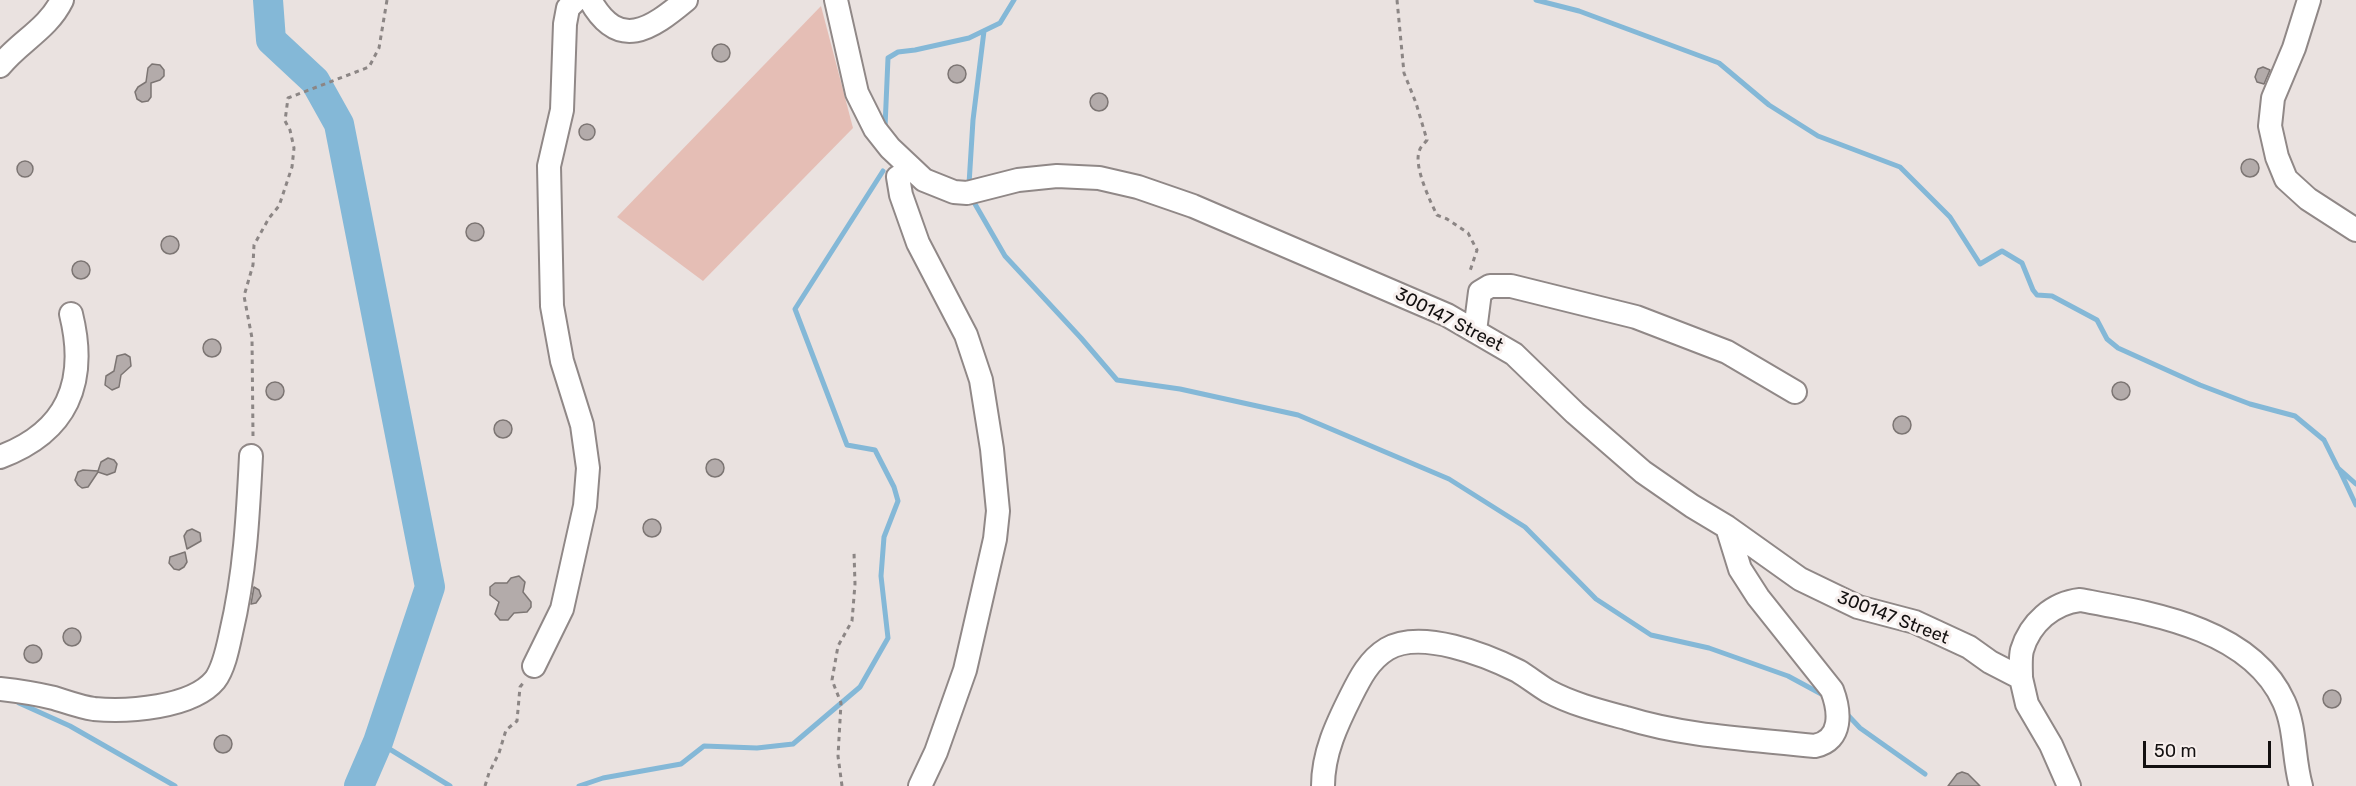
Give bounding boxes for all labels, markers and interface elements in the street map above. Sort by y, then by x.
street label: 300147 Street [1392,284,1506,356]
street label: 300147 Street [1834,587,1952,649]
scale bar [2146,729,2274,767]
text: 50 m [2154,740,2197,762]

